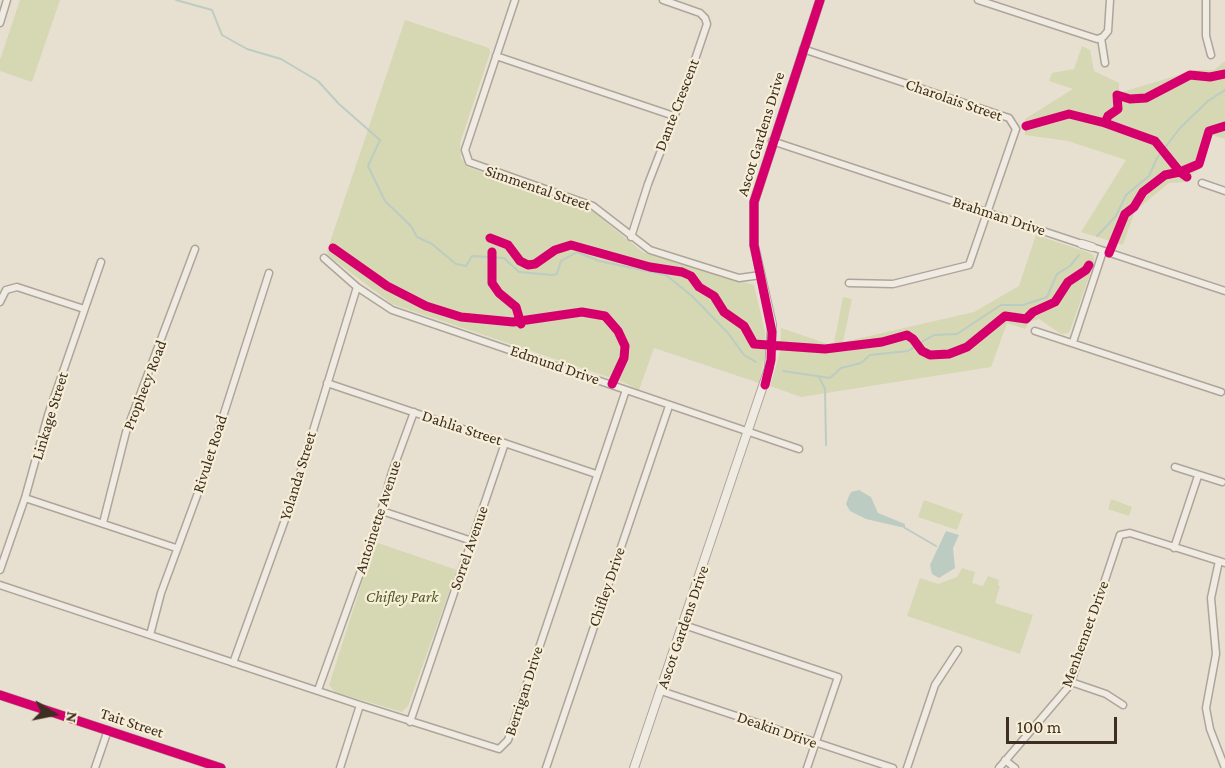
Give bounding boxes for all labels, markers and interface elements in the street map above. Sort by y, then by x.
street label: Dante Crescent [651,56,703,154]
street label: Ascot Gardens Drive [733,69,789,199]
street label: Charolais Street [903,74,1005,126]
street label: Simmental Street [483,161,593,215]
street label: Brahman Drive [950,192,1048,240]
street label: Prophecy Road [119,337,171,433]
street label: Edmund Drive [508,341,602,389]
street label: Linkage Street [28,370,72,462]
street label: Dahlia Street [420,406,504,450]
street label: Rivulet Road [188,413,232,495]
street label: Yolanda Street [275,429,321,523]
street label: Antoinette Avenue [351,458,405,576]
street label: Sorrel Avenue [446,503,492,593]
street label: Chifley Drive [584,545,630,629]
street label: Ascot Gardens Drive [653,563,713,691]
street label: Menhennet Drive [1057,578,1113,690]
park label: Chifley Park [366,587,438,607]
street label: Berrigan Drive [501,644,547,738]
north arrow [24,684,84,744]
street label: Tait Street [98,704,166,742]
scale bar [1009,705,1120,743]
street label: Deakin Drive [734,707,820,753]
text: N [63,710,82,724]
text: 100 m [1017,717,1061,737]

